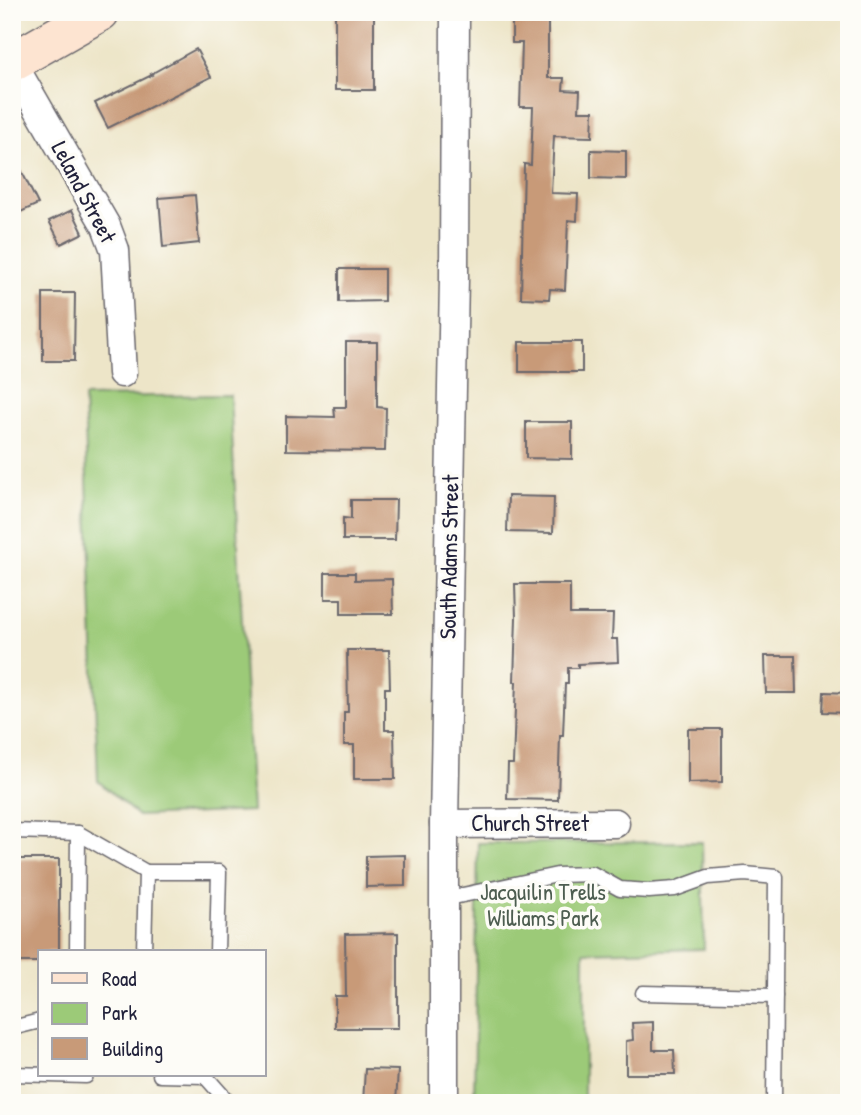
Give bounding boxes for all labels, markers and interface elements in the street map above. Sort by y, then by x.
street label: Leland Street [45,135,125,249]
street label: South Adams Street [432,473,465,639]
street label: Church Street [471,807,590,838]
park label: Jacquilin Trells Williams Park [480,876,606,933]
legend [38,950,266,1076]
text: Road [102,964,136,993]
text: Park [102,998,137,1027]
text: Building [102,1034,163,1063]

